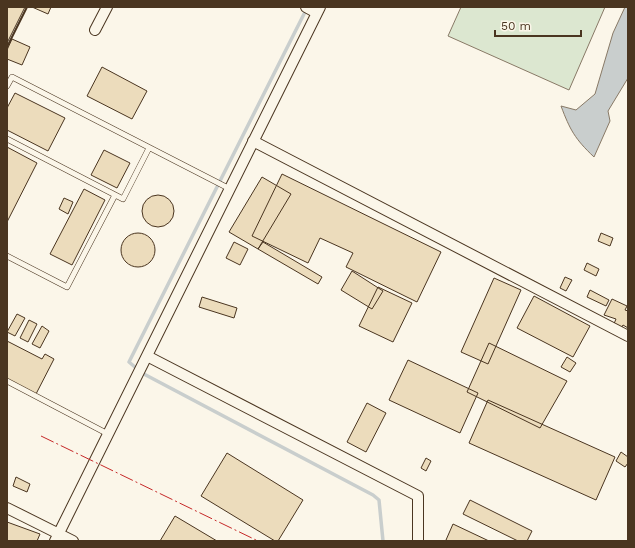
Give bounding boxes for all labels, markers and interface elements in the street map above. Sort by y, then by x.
scale bar [495,12,581,38]
text: 50 m [501,19,531,33]

